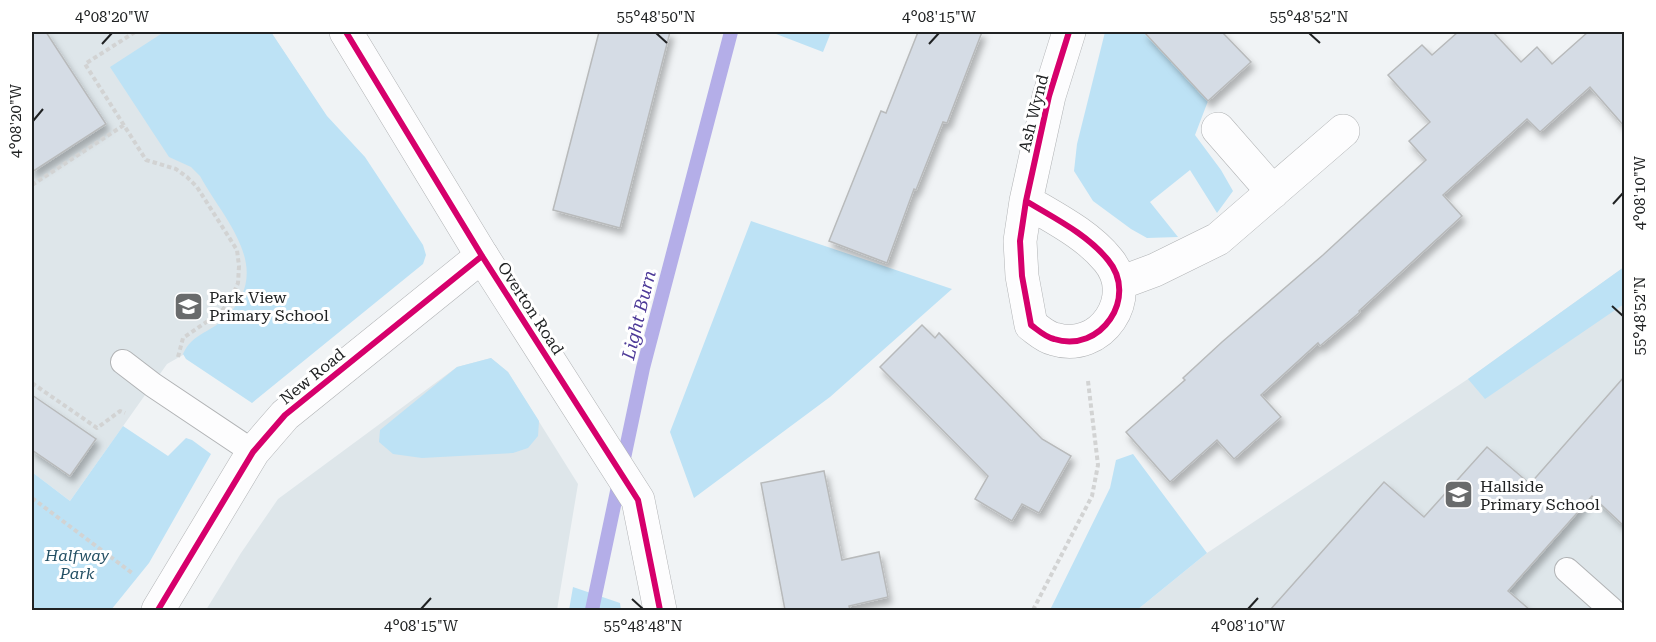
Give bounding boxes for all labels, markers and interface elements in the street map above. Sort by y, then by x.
text: 4°08'20"W [75,8,150,26]
text: 55°48'50"N [616,8,696,26]
text: 4°08'15"W [902,8,977,26]
text: 55°48'52"N [1269,8,1349,26]
street label: Ash Wynd [1015,72,1052,154]
text: 4°08'20"W [7,83,25,158]
text: 4°08'10"W [1631,155,1649,230]
street label: Overton Road [494,258,568,358]
water label: Light Burn [617,268,660,363]
text: 55°48'52"N [1631,276,1649,356]
place label: Park View Primary School [209,288,329,325]
school or university icon: Park View Primary School [172,290,204,322]
street label: New Road [276,345,349,408]
place label: Hallside Primary School [1480,477,1600,514]
school or university icon: Hallside Primary School [1443,479,1475,511]
park label: Halfway Park [44,546,110,583]
text: 4°08'15"W [384,617,459,635]
text: 55°48'48"N [603,617,683,635]
text: 4°08'10"W [1211,617,1286,635]

